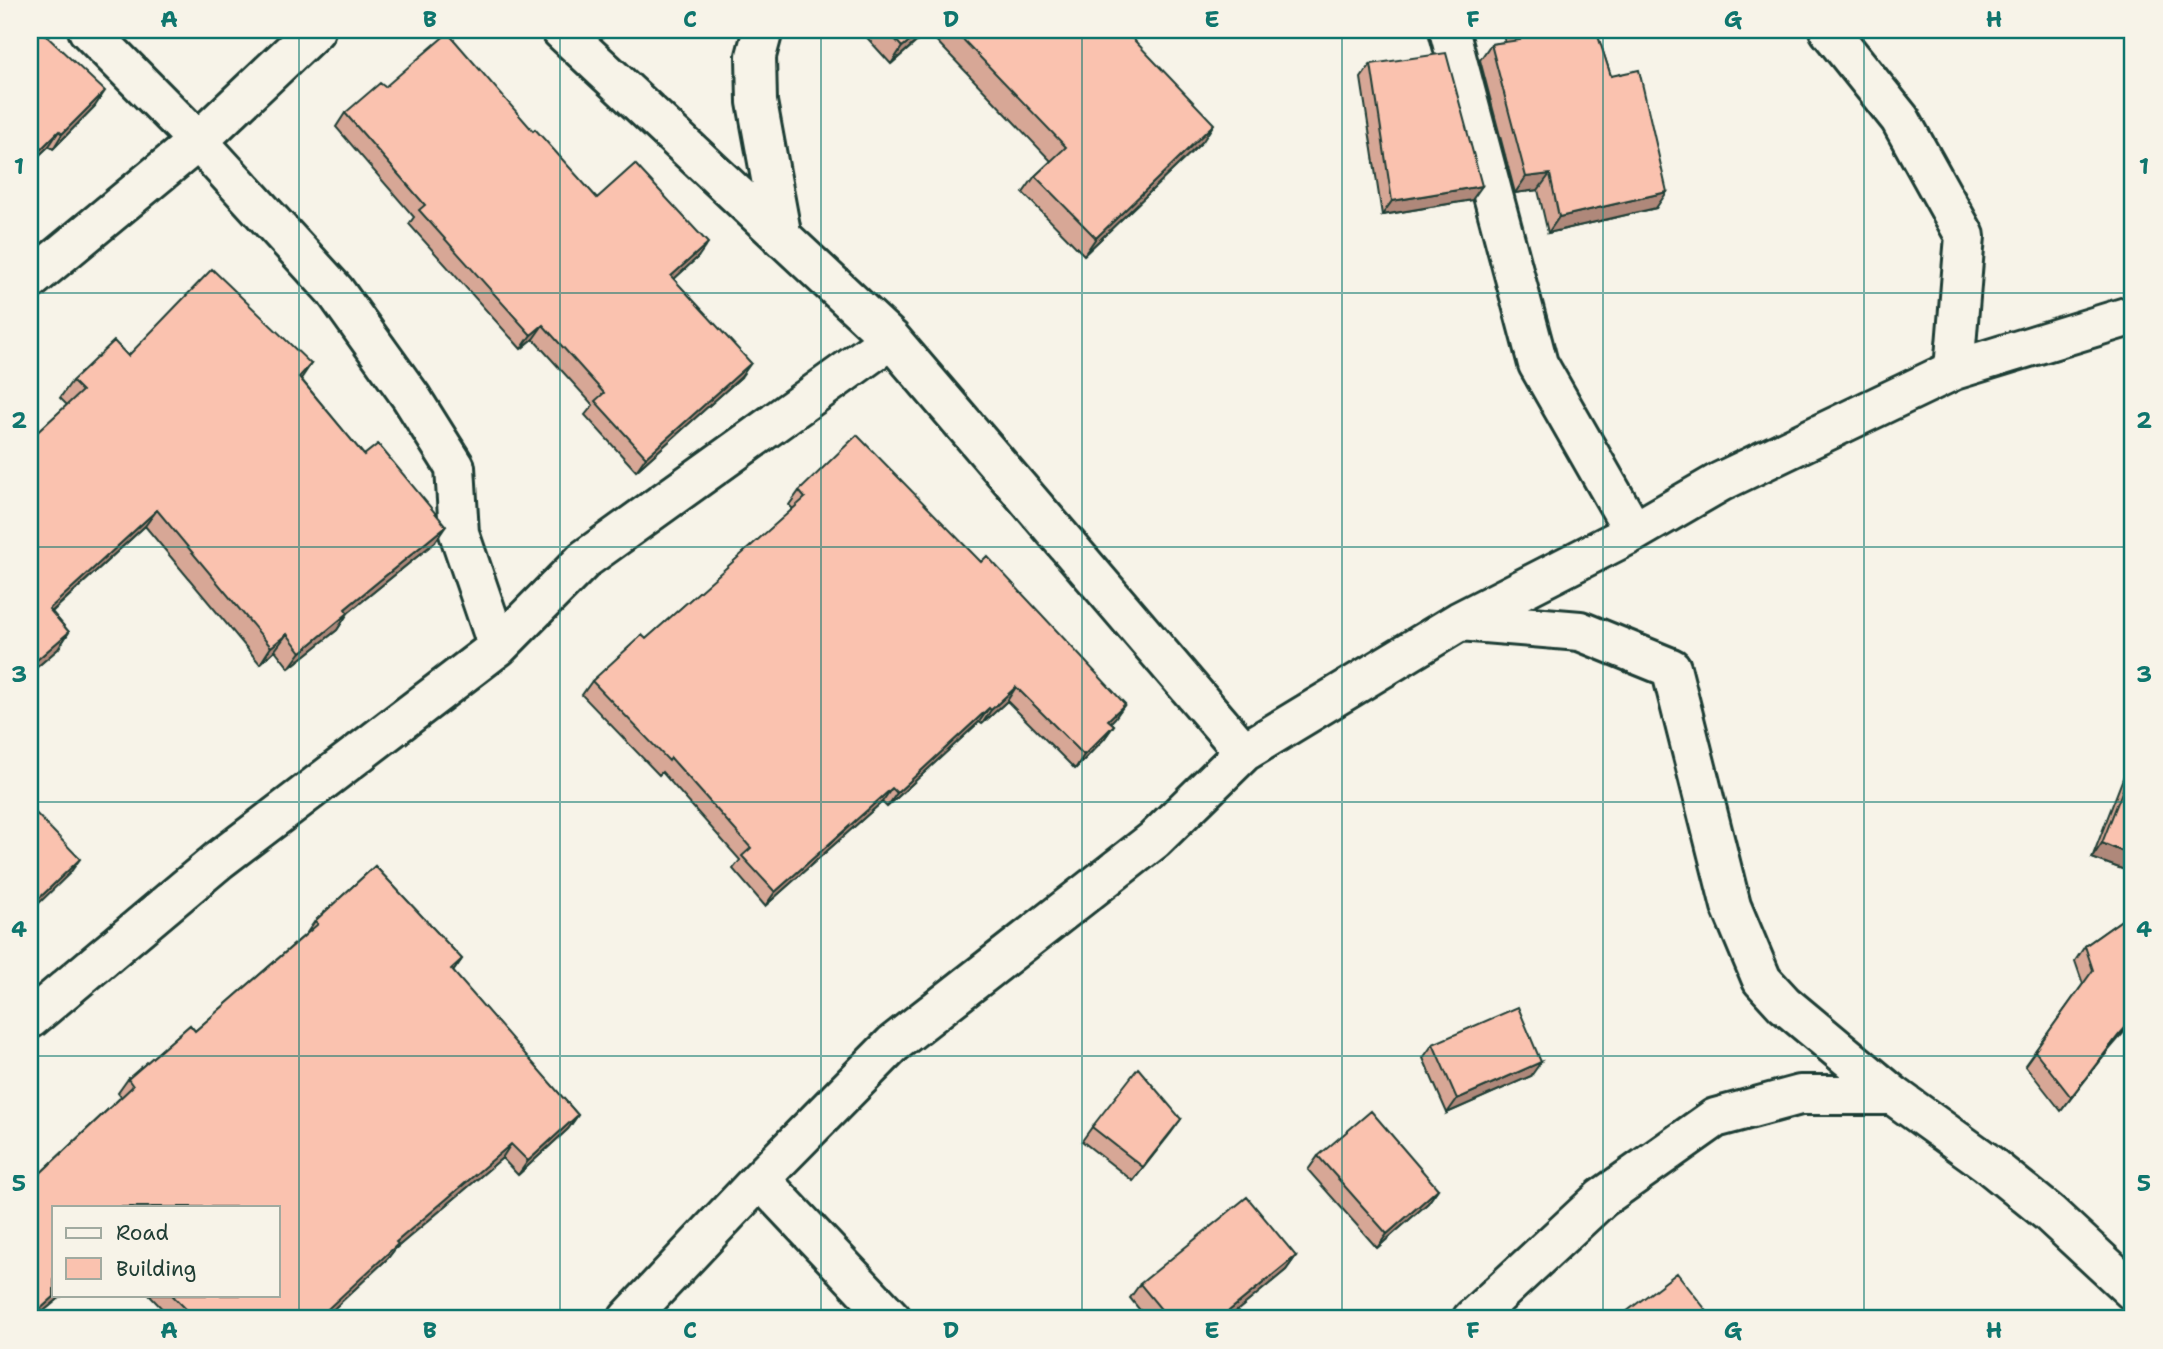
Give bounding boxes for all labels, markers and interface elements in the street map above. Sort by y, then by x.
text: A [160,4,178,34]
text: B [423,4,437,34]
text: C [683,4,697,34]
text: D [943,4,959,34]
text: E [1204,4,1220,34]
text: F [1466,4,1480,34]
text: G [1724,4,1743,34]
text: H [1986,4,2002,34]
text: 1 [14,151,24,181]
text: 1 [2139,151,2149,181]
text: 2 [11,405,27,435]
text: 2 [2136,405,2152,435]
text: 3 [11,659,27,689]
text: 3 [2136,659,2152,689]
text: 4 [11,914,27,944]
text: 4 [2136,914,2152,944]
text: 5 [12,1168,26,1198]
text: 5 [2137,1168,2151,1198]
legend [52,1206,280,1296]
text: Road [116,1219,169,1247]
text: Building [116,1255,196,1283]
text: A [160,1315,178,1345]
text: B [423,1315,437,1345]
text: C [683,1315,697,1345]
text: D [943,1315,959,1345]
text: E [1204,1315,1220,1345]
text: F [1466,1315,1480,1345]
text: G [1724,1315,1743,1345]
text: H [1986,1315,2002,1345]

